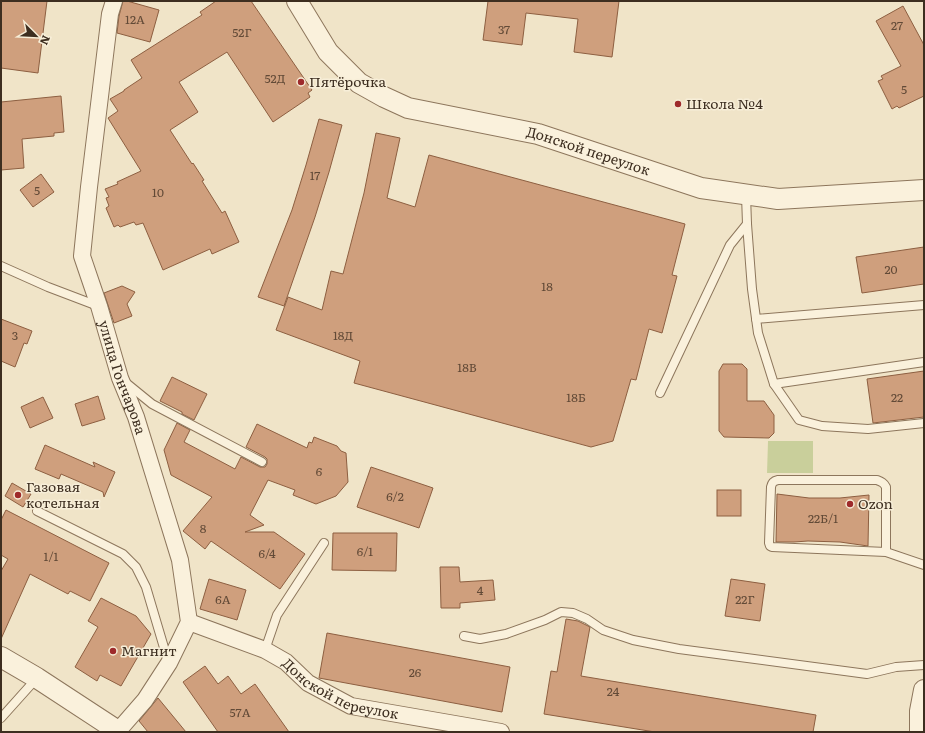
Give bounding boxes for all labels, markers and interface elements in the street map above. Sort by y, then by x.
house number: 12А [125,10,145,28]
north arrow [16,16,56,56]
house number: 27 [891,16,903,34]
house number: 37 [498,20,510,38]
house number: 52Г [232,23,252,41]
text: N [37,33,55,48]
house number: 52Д [265,69,286,87]
place label: Пятёрочка [309,71,387,91]
marker: Пятёрочка [296,77,306,87]
house number: 5 [901,80,907,98]
place label: Школа №4 [686,93,763,113]
marker: Школа №4 [673,99,683,109]
street label: Донской переулок [525,121,653,180]
house number: 17 [310,166,320,184]
house number: 5 [34,181,40,199]
house number: 10 [152,183,164,201]
house number: 20 [884,260,898,278]
house number: 18 [541,277,553,295]
street label: улица Гончарова [95,317,152,437]
house number: 3 [12,326,18,344]
house number: 18Д [333,326,353,344]
house number: 18В [457,358,477,376]
house number: 18Б [566,388,586,406]
house number: 22 [891,388,903,406]
house number: 6 [316,462,323,480]
place label: Газовая котельная [26,476,100,512]
house number: 6/2 [386,487,404,505]
marker: Газовая котельная [13,490,23,500]
place label: Ozon [858,493,893,513]
marker: Ozon [845,499,855,509]
house number: 22Б/1 [808,509,838,527]
house number: 8 [200,519,207,537]
house number: 6/1 [357,542,373,560]
house number: 6/4 [259,544,276,562]
house number: 1/1 [44,547,59,565]
house number: 4 [477,581,484,599]
house number: 6А [215,590,231,608]
house number: 22Г [735,590,755,608]
place label: Магнит [121,640,177,660]
marker: Магнит [108,646,118,656]
street label: Донской переулок [279,653,401,723]
house number: 26 [409,663,422,681]
house number: 24 [607,682,620,700]
house number: 57А [230,703,251,721]

